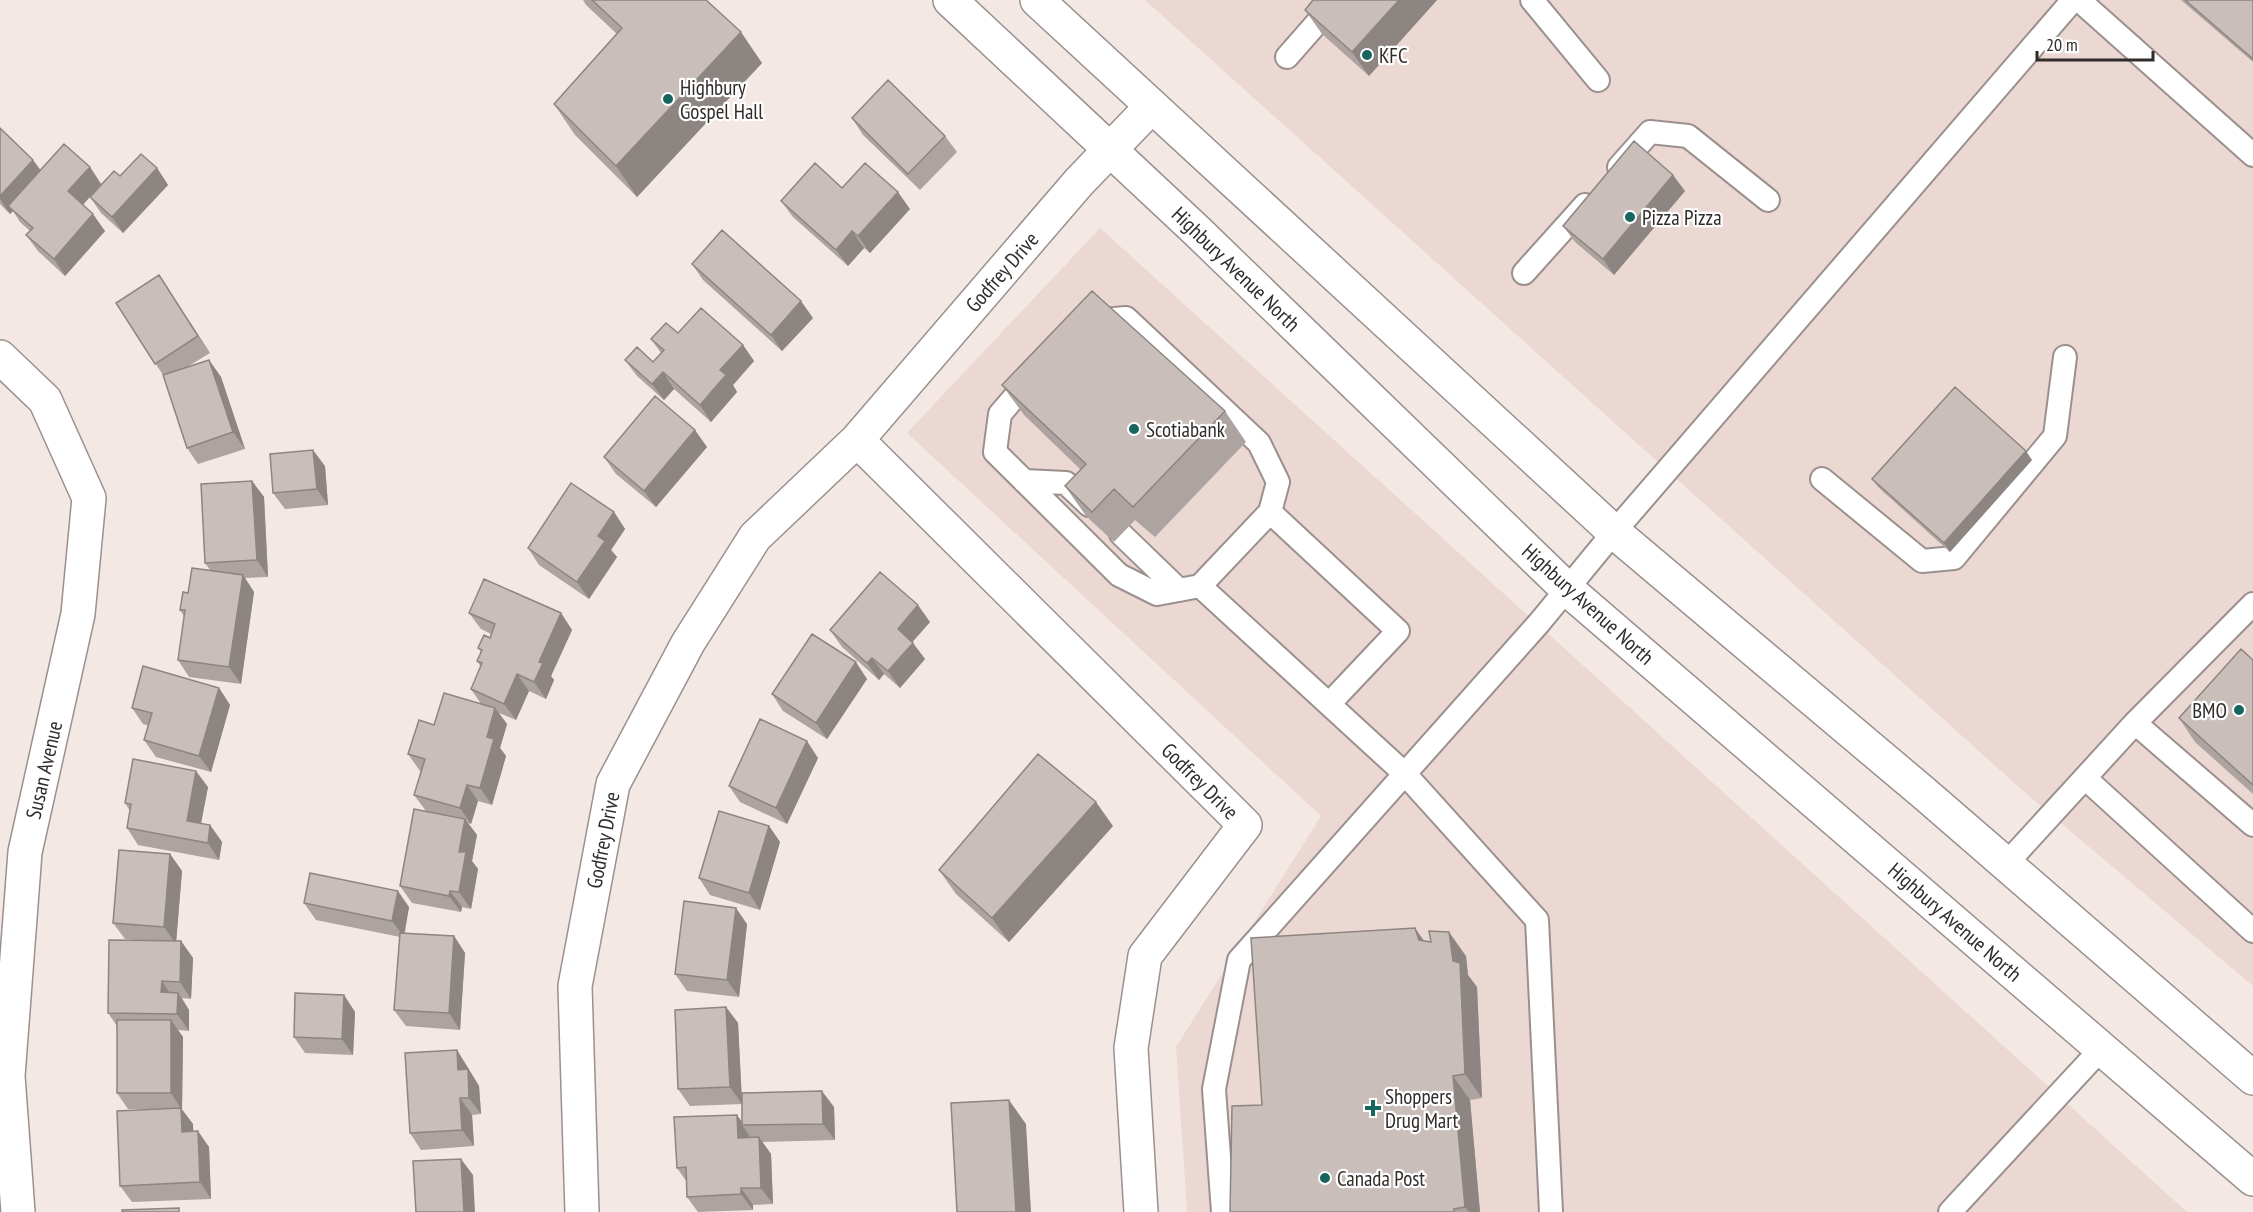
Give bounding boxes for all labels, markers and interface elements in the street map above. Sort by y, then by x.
scale bar [2037,24,2152,62]
text: 20 m [2046,33,2078,56]
place label: KFC [1379,42,1408,69]
marker: KFC [1360,48,1374,62]
place label: Highbury Gospel Hall [680,74,763,125]
marker: Highbury Gospel Hall [661,92,675,106]
street label: Highbury Avenue North [1166,201,1306,337]
place label: Pizza Pizza [1642,204,1722,231]
marker: Pizza Pizza [1623,210,1637,224]
street label: Godfrey Drive [960,226,1044,318]
place label: Scotiabank [1146,416,1225,443]
marker: Scotiabank [1127,422,1141,436]
street label: Highbury Avenue North [1516,538,1660,670]
place label: BMO [2192,697,2227,724]
marker: BMO [2232,703,2246,717]
street label: Susan Avenue [20,718,68,822]
street label: Godfrey Drive [1156,737,1244,825]
street label: Godfrey Drive [580,789,626,891]
street label: Highbury Avenue North [1883,857,2027,987]
place label: Shoppers Drug Mart [1385,1083,1458,1134]
marker: Shoppers Drug Mart [1366,1101,1380,1115]
place label: Canada Post [1337,1165,1425,1192]
marker: Canada Post [1318,1171,1332,1185]

